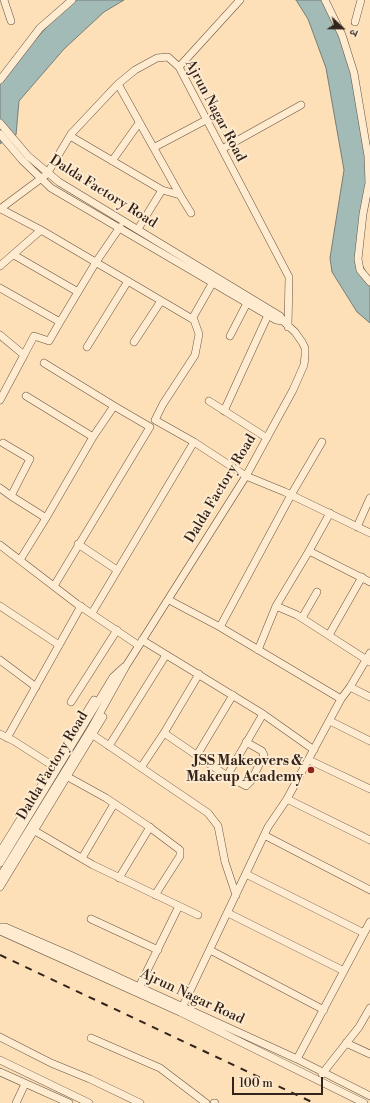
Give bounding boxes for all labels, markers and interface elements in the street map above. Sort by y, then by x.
north arrow [322,8,362,48]
text: उ [346,27,361,38]
street label: Ajrun Nagar Road [181,57,249,165]
street label: Dalda Factory Road [46,152,160,232]
street label: Dalda Factory Road [182,432,260,546]
street label: Dalda Factory Road [14,709,92,823]
place label: JSS Makeovers & Makeup Academy [186,754,303,786]
marker: JSS Makeovers & Makeup Academy [306,765,316,775]
street label: Ajrun Nagar Road [137,966,247,1028]
scale bar [234,1069,325,1095]
text: 100 m [239,1076,273,1091]

